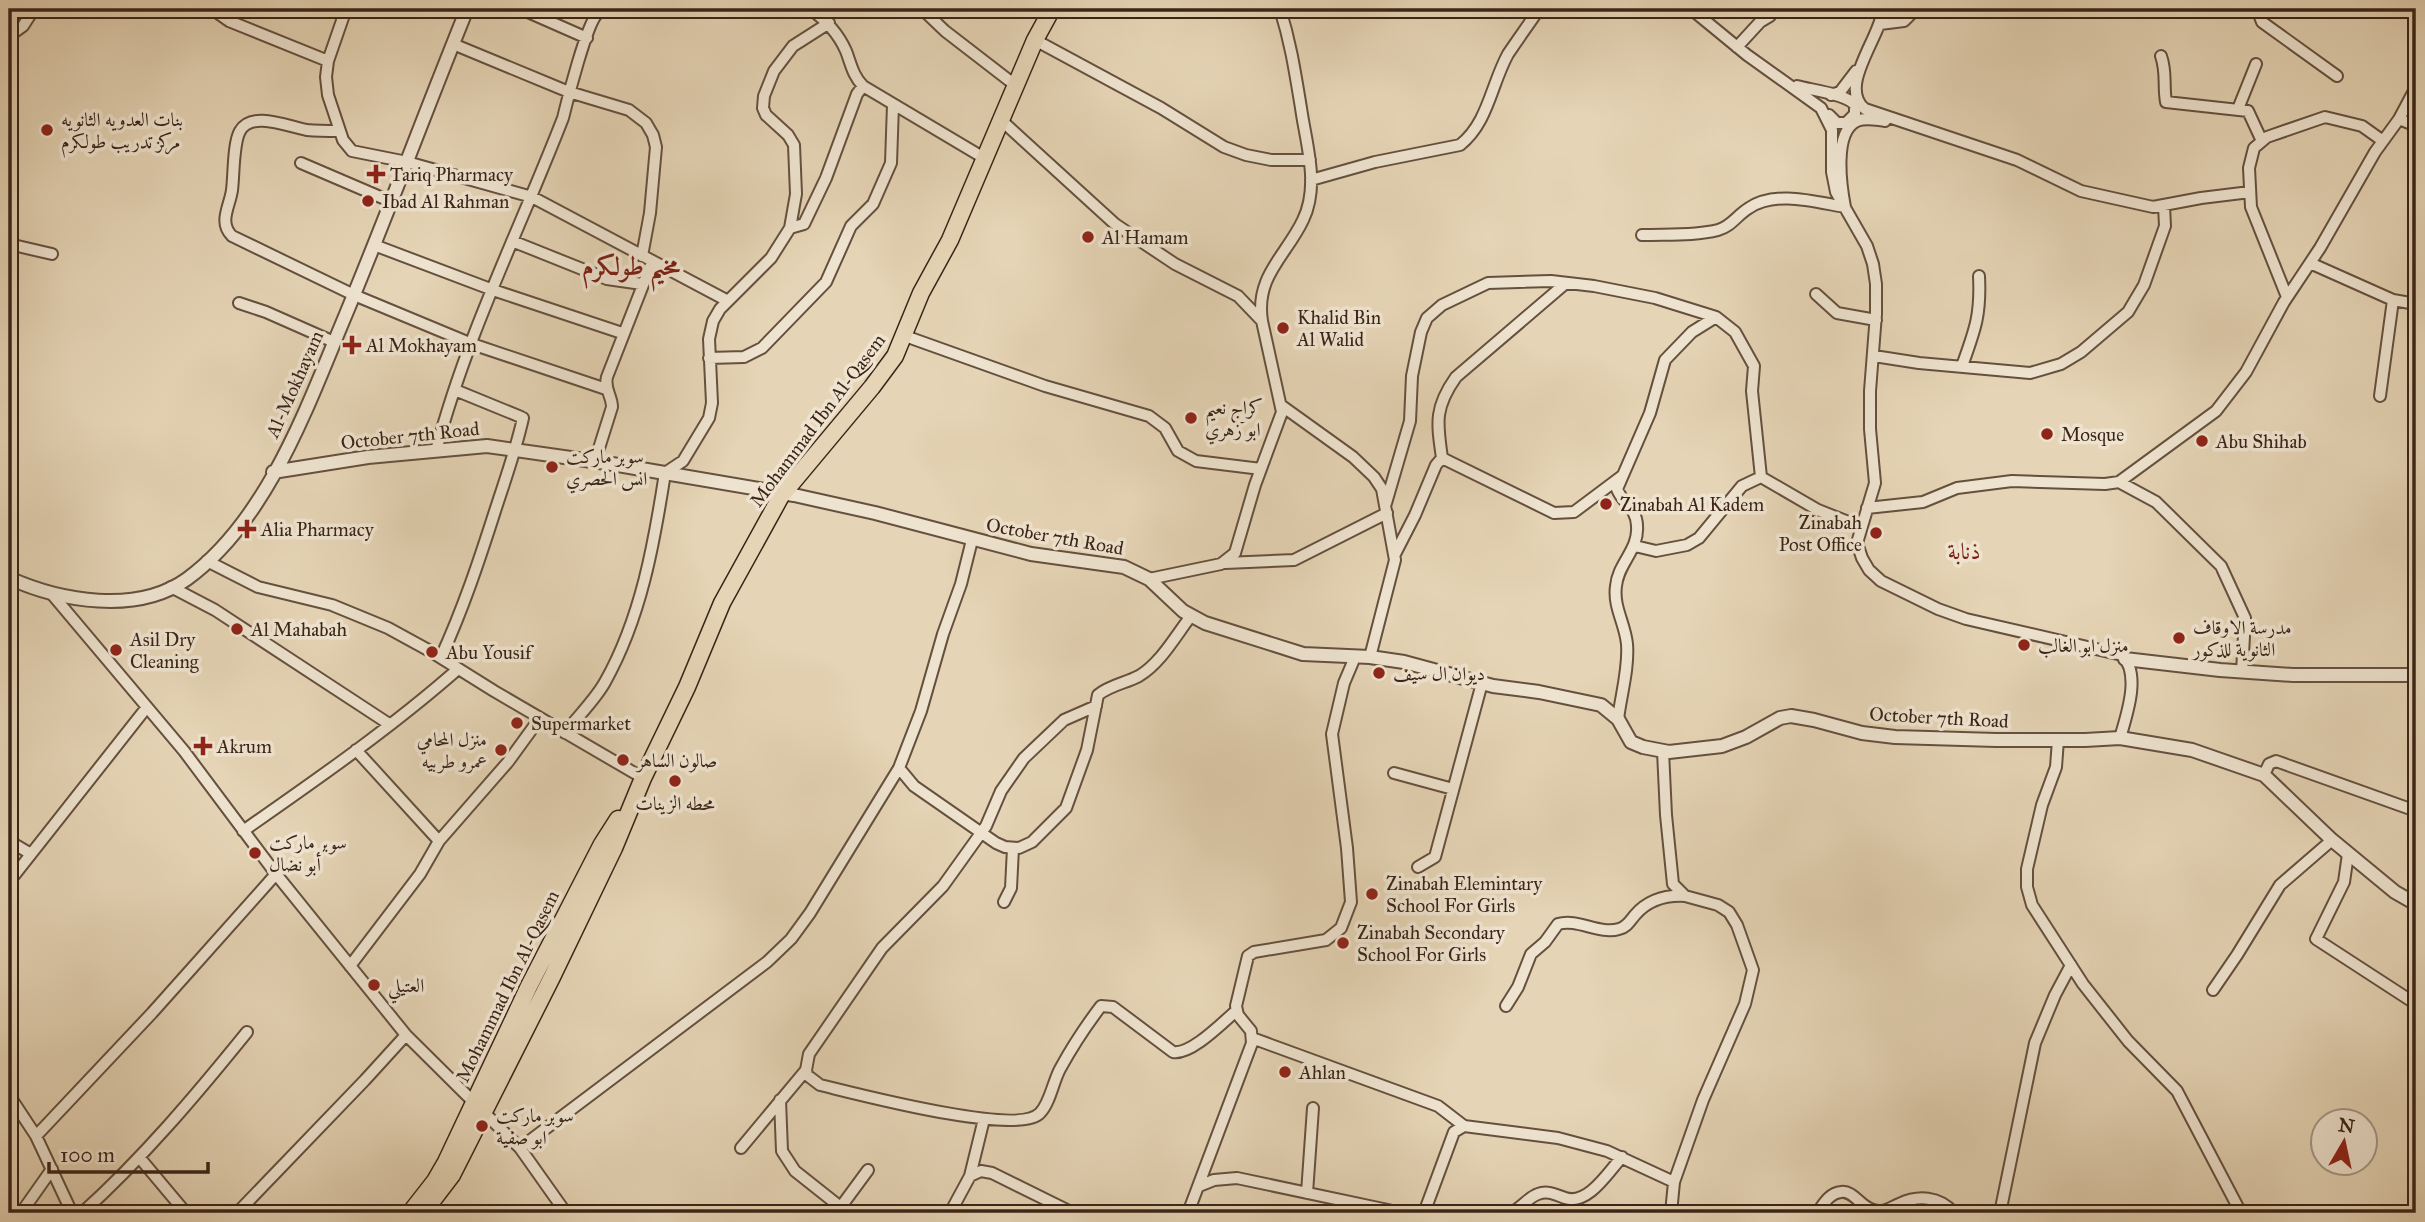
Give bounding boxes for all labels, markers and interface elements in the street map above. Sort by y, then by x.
place label: بنات العدويه الثانويه مركز تدريب طولكرم [61,108,183,158]
marker: بنات العدويه الثانويه مركز تدريب طولكرم [39,122,55,138]
place label: Tariq Pharmacy [390,163,514,187]
marker: Tariq Pharmacy [368,166,384,182]
place label: Ibad Al Rahman [382,190,509,213]
marker: Ibad Al Rahman [360,193,376,209]
place label: Al Hamam [1101,226,1188,249]
marker: Al Hamam [1080,229,1096,245]
district label: مخيم طولكرم [582,250,681,292]
place label: Khalid Bin Al Walid [1296,306,1381,351]
marker: Khalid Bin Al Walid [1275,320,1291,336]
street label: Al-Mokhayam [260,327,328,442]
street label: Mohammad Ibn Al-Qasem [745,329,890,511]
place label: Al Mokhayam [365,334,477,357]
marker: Al Mokhayam [344,337,360,353]
place label: كراج نعيم ابو زهري [1205,396,1263,445]
marker: كراج نعيم ابو زهري [1183,410,1199,426]
street label: October 7th Road [340,417,481,454]
place label: Mosque [2061,423,2124,447]
marker: Mosque [2039,426,2055,442]
place label: Abu Shihab [2215,430,2307,453]
marker: Abu Shihab [2194,433,2210,449]
place label: سوبر ماركت انس الحصري [566,445,647,494]
marker: سوبر ماركت انس الحصري [544,459,560,475]
place label: Zinabah Al Kadem [1620,493,1764,516]
marker: Zinabah Al Kadem [1598,496,1614,512]
place label: Zinabah Post Office [1779,511,1862,556]
street label: October 7th Road [984,513,1126,560]
place label: Alia Pharmacy [260,518,375,541]
marker: Alia Pharmacy [239,521,255,537]
marker: Zinabah Post Office [1868,525,1884,541]
district label: ذنابة [1947,537,1981,565]
place label: مدرسة الاوقاف الثانوية للذكور [2191,616,2292,662]
place label: Al Mahabah [250,618,347,641]
marker: Al Mahabah [229,621,245,637]
place label: Asil Dry Cleaning [129,628,199,674]
marker: مدرسة الاوقاف الثانوية للذكور [2171,630,2187,646]
place label: منزل ابو الغالب [2038,634,2129,658]
marker: منزل ابو الغالب [2016,637,2032,653]
place label: Abu Yousif [445,641,534,664]
marker: Asil Dry Cleaning [108,642,124,658]
marker: Abu Yousif [424,644,440,660]
place label: ديوان ال سيف [1393,662,1485,686]
marker: ديوان ال سيف [1371,665,1387,681]
street label: October 7th Road [1869,702,2010,733]
place label: Supermarket [531,712,631,735]
marker: Supermarket [509,715,525,731]
place label: منزل المحامي عمرو طربيه [417,728,487,774]
place label: Akrum [216,735,272,758]
marker: Akrum [195,738,211,754]
marker: منزل المحامي عمرو طربيه [493,742,509,758]
place label: صالون الساهر [635,749,717,773]
marker: صالون الساهر [615,752,631,768]
marker: محطه الزينات [667,773,683,789]
place label: محطه الزينات [635,792,715,815]
place label: سوبر ماركت أبو نضال [269,831,347,877]
marker: سوبر ماركت أبو نضال [247,845,263,861]
place label: Zinabah Elemintary School For Girls [1386,872,1543,917]
street label: Mohammad Ibn Al-Qasem [451,886,564,1086]
marker: Zinabah Elemintary School For Girls [1364,886,1380,902]
place label: Zinabah Secondary School For Girls [1357,921,1506,966]
marker: Zinabah Secondary School For Girls [1335,935,1351,951]
place label: العتيلي [388,974,424,1004]
marker: العتيلي [366,977,382,993]
place label: Ahlan [1298,1061,1346,1084]
marker: Ahlan [1277,1064,1293,1080]
place label: سوبر ماركت ابو صفية [496,1104,574,1150]
north arrow [2310,1106,2380,1176]
text: N [2337,1113,2356,1138]
marker: سوبر ماركت ابو صفية [474,1118,490,1134]
scale bar [49,1131,208,1175]
text: 100 m [60,1142,115,1168]

